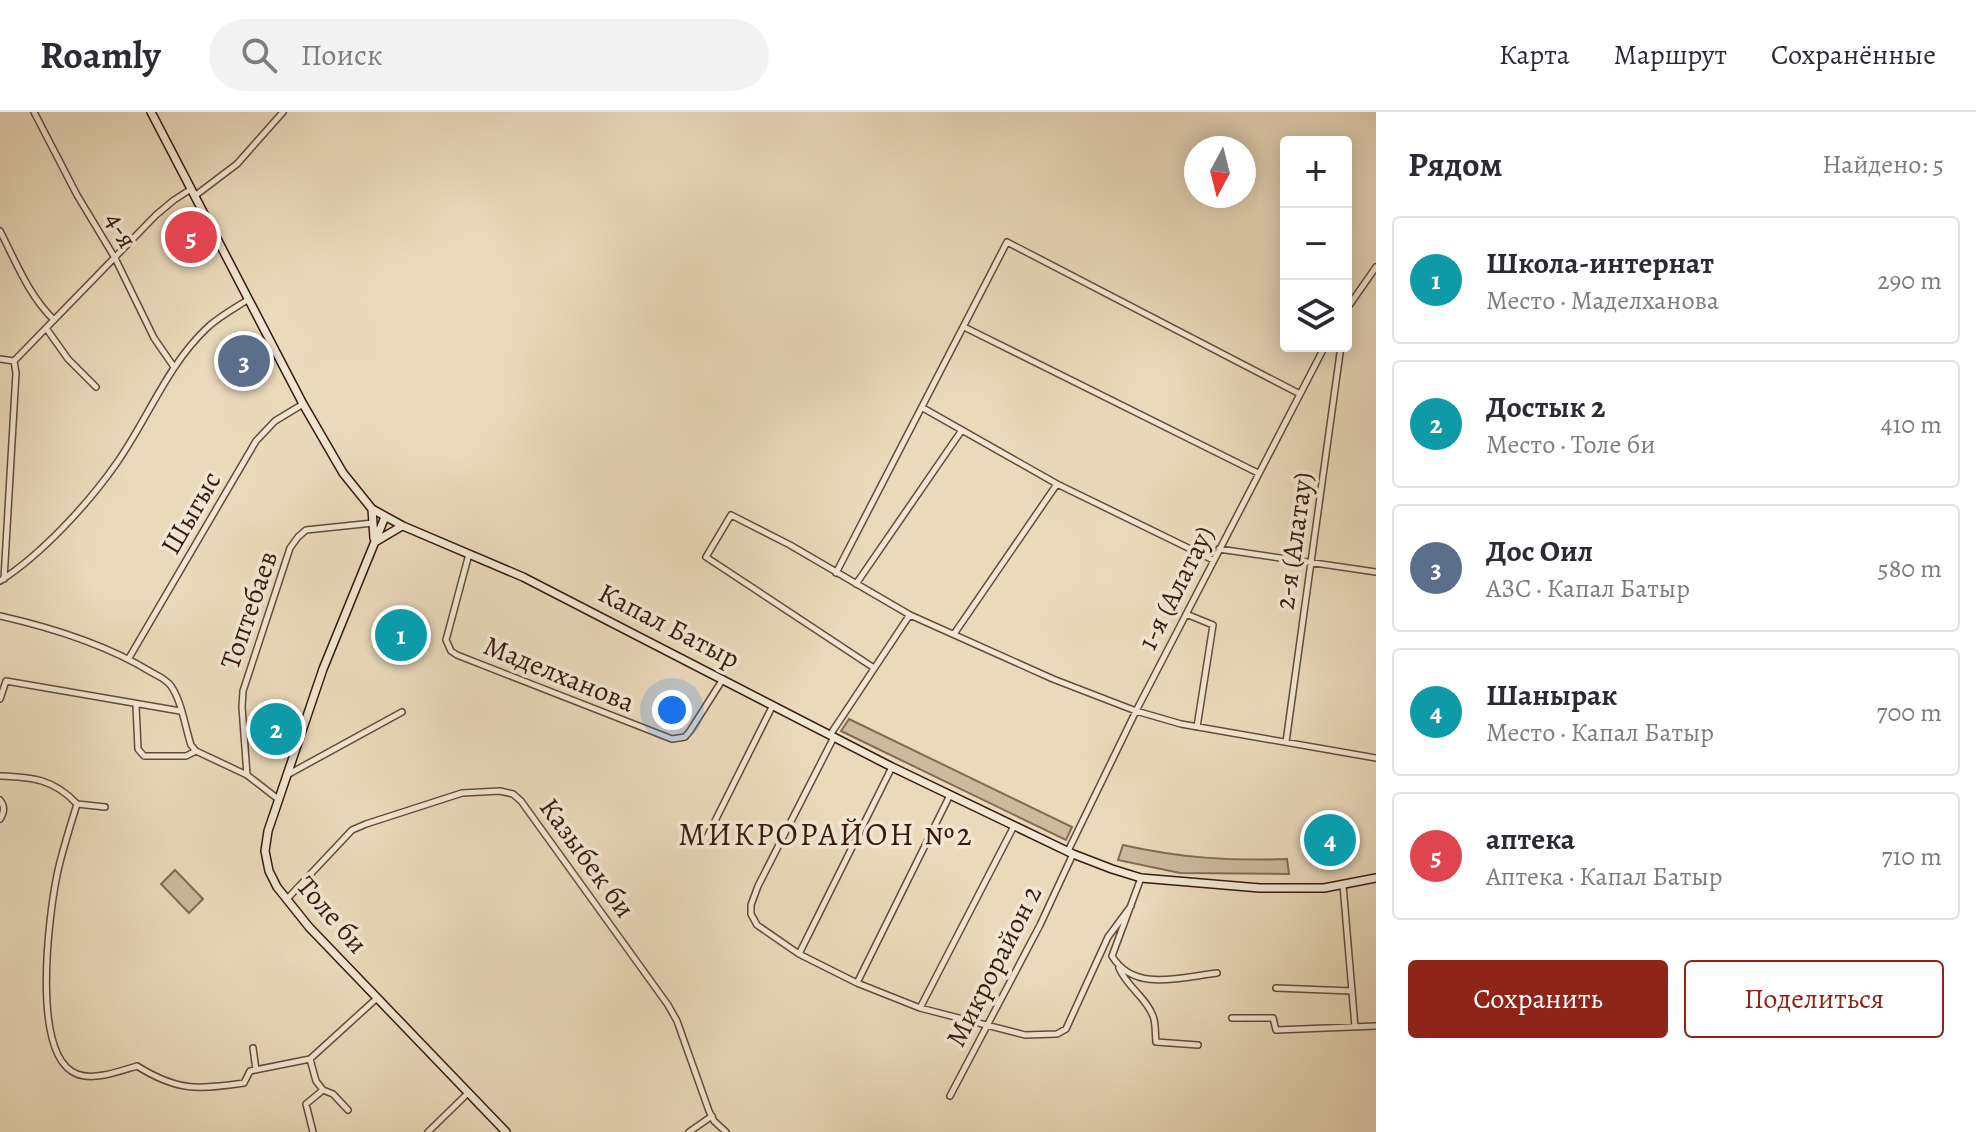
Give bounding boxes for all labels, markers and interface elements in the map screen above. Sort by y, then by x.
search box [209,19,769,91]
text: Roamly [40,29,161,81]
icon: search [237,33,281,77]
text: Поиск [301,35,383,75]
text: Карта [1499,36,1570,74]
text: Маршрут [1614,36,1727,74]
text: Сохранённые [1771,36,1936,74]
north arrow [1184,136,1256,208]
map controls [1280,136,1352,352]
button: + [1280,136,1352,208]
text: Рядом [1408,141,1502,188]
text: Найдено: 5 [1822,147,1944,182]
street label: 4-я [95,205,147,255]
pin: 5 [165,207,217,267]
button: − [1280,208,1352,280]
text: Школа-интернат [1486,243,1714,283]
text: 1 [1431,263,1441,298]
text: 290 m [1877,263,1942,298]
button: layers [1280,280,1352,352]
text: Место · Маделханова [1486,283,1719,318]
pin: 3 [218,331,270,391]
text: Достык 2 [1486,387,1605,427]
text: 2 [1430,407,1442,442]
text: 410 m [1881,407,1942,442]
text: Место · Толе би [1486,427,1655,462]
street label: Шыгыс [152,464,230,562]
street label: 2-я (Алатау) [1266,470,1322,612]
street label: 1-я (Алатау) [1128,519,1224,657]
text: Дос Оил [1486,531,1593,571]
street label: Топтебаев [211,546,287,674]
text: 3 [1430,551,1442,586]
text: 580 m [1878,551,1942,586]
text: АЗС · Капал Батыр [1486,571,1690,606]
street label: Капал Батыр [592,574,746,678]
pin: 1 [375,605,427,665]
street label: Маделханова [478,626,640,722]
text: Шанырак [1486,675,1618,715]
your location [652,690,692,730]
text: 4 [1430,695,1442,730]
text: 700 m [1877,695,1942,730]
pin: 2 [250,699,302,759]
text: Место · Капал Батыр [1486,715,1714,750]
street label: Казыбек би [531,790,643,926]
pin: 4 [1304,810,1356,870]
district label: МИКРОРАЙОН №2 [678,812,974,856]
text: аптека [1486,819,1575,859]
text: 5 [1430,839,1442,874]
text: 710 m [1882,839,1942,874]
text: Аптека · Капал Батыр [1486,859,1722,894]
street label: Толе би [288,868,376,962]
street label: Микрорайон 2 [937,879,1051,1053]
button: Сохранить [1408,960,1668,1038]
button: Поделиться [1684,960,1944,1038]

